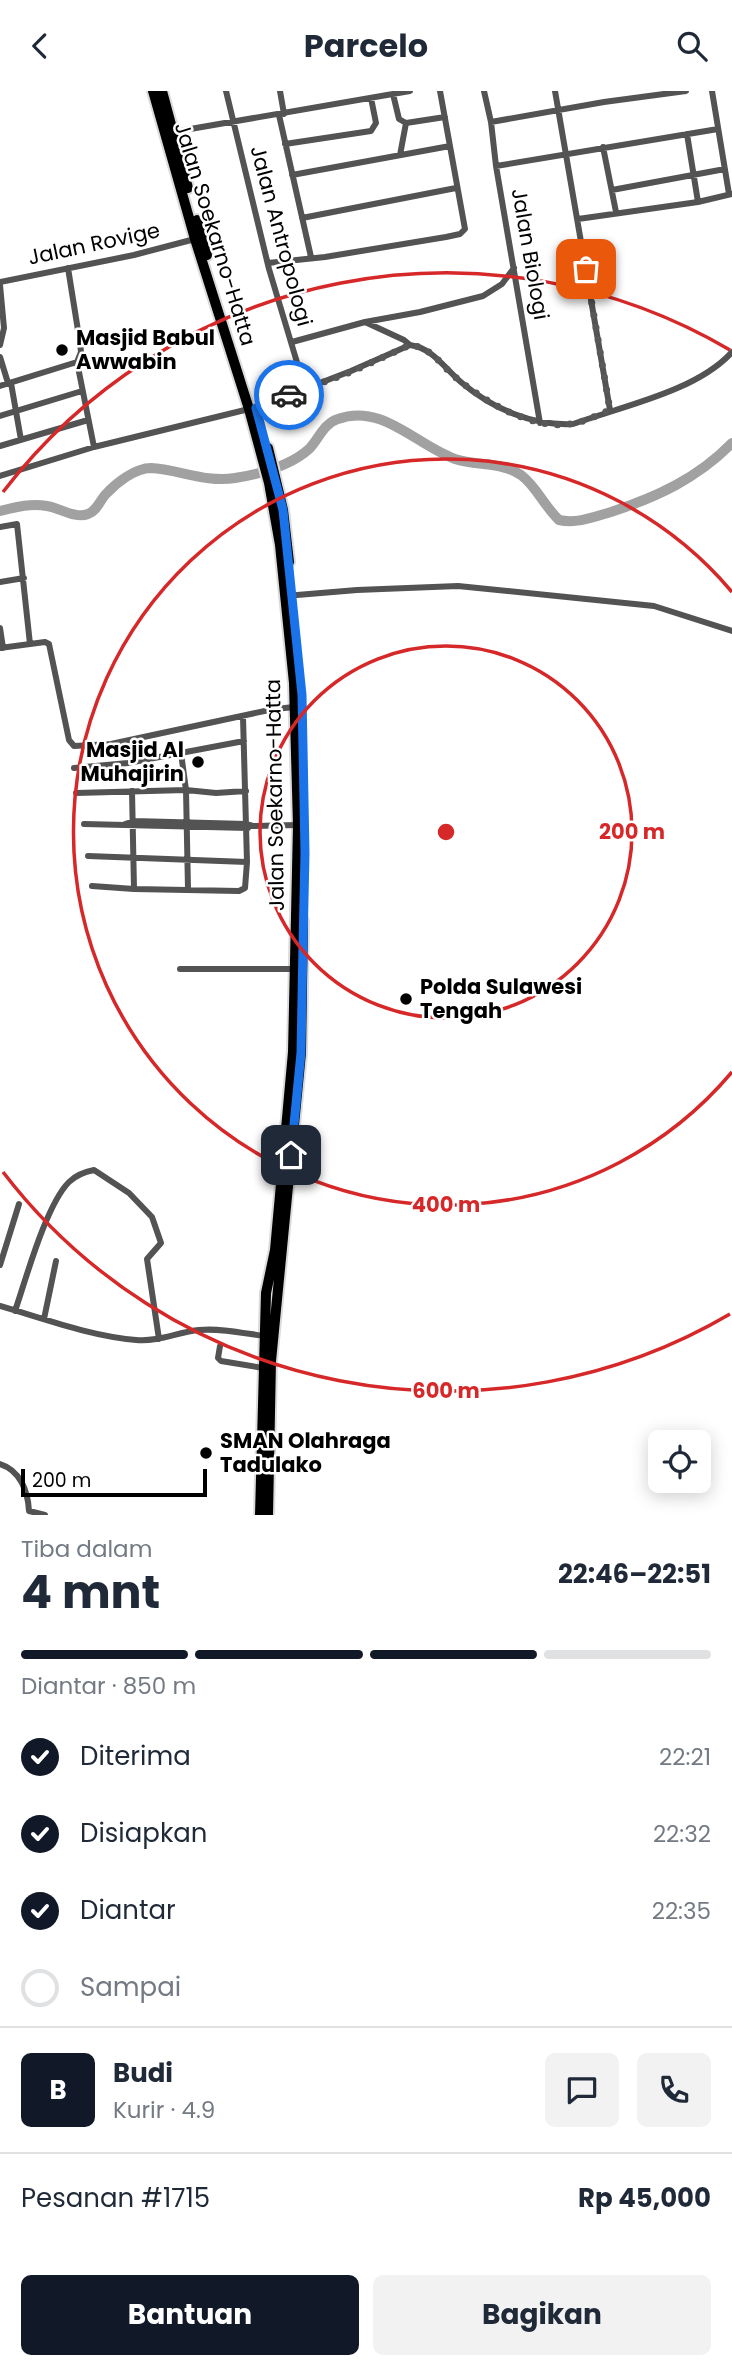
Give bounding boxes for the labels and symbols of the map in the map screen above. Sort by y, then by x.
street label: Jalan Soekarno-Hatta [168,119,263,349]
street label: Jalan Antropologi [243,142,320,329]
street label: Jalan Biologi [505,186,556,322]
street label: Jalan Rovige [25,215,163,272]
pin [556,239,616,299]
place label: Masjid Babul Awwabin [76,323,215,376]
marker: Masjid Babul Awwabin [54,342,70,358]
courier [254,360,324,430]
street label: Jalan Soekarno-Hatta [258,679,291,911]
place label: Masjid Al Muhajirin [80,735,184,788]
marker: Masjid Al Muhajirin [190,754,206,770]
text: 200 m [599,817,665,846]
centre of rings [434,820,458,844]
place label: Polda Sulawesi Tengah [420,972,582,1025]
marker: Polda Sulawesi Tengah [398,991,414,1007]
pin [261,1125,321,1185]
text: 400 m [412,1190,480,1219]
text: 600 m [412,1376,480,1405]
place label: SMAN Olahraga Tadulako [220,1426,391,1479]
marker: SMAN Olahraga Tadulako [198,1445,214,1461]
scale bar [21,1466,206,1498]

